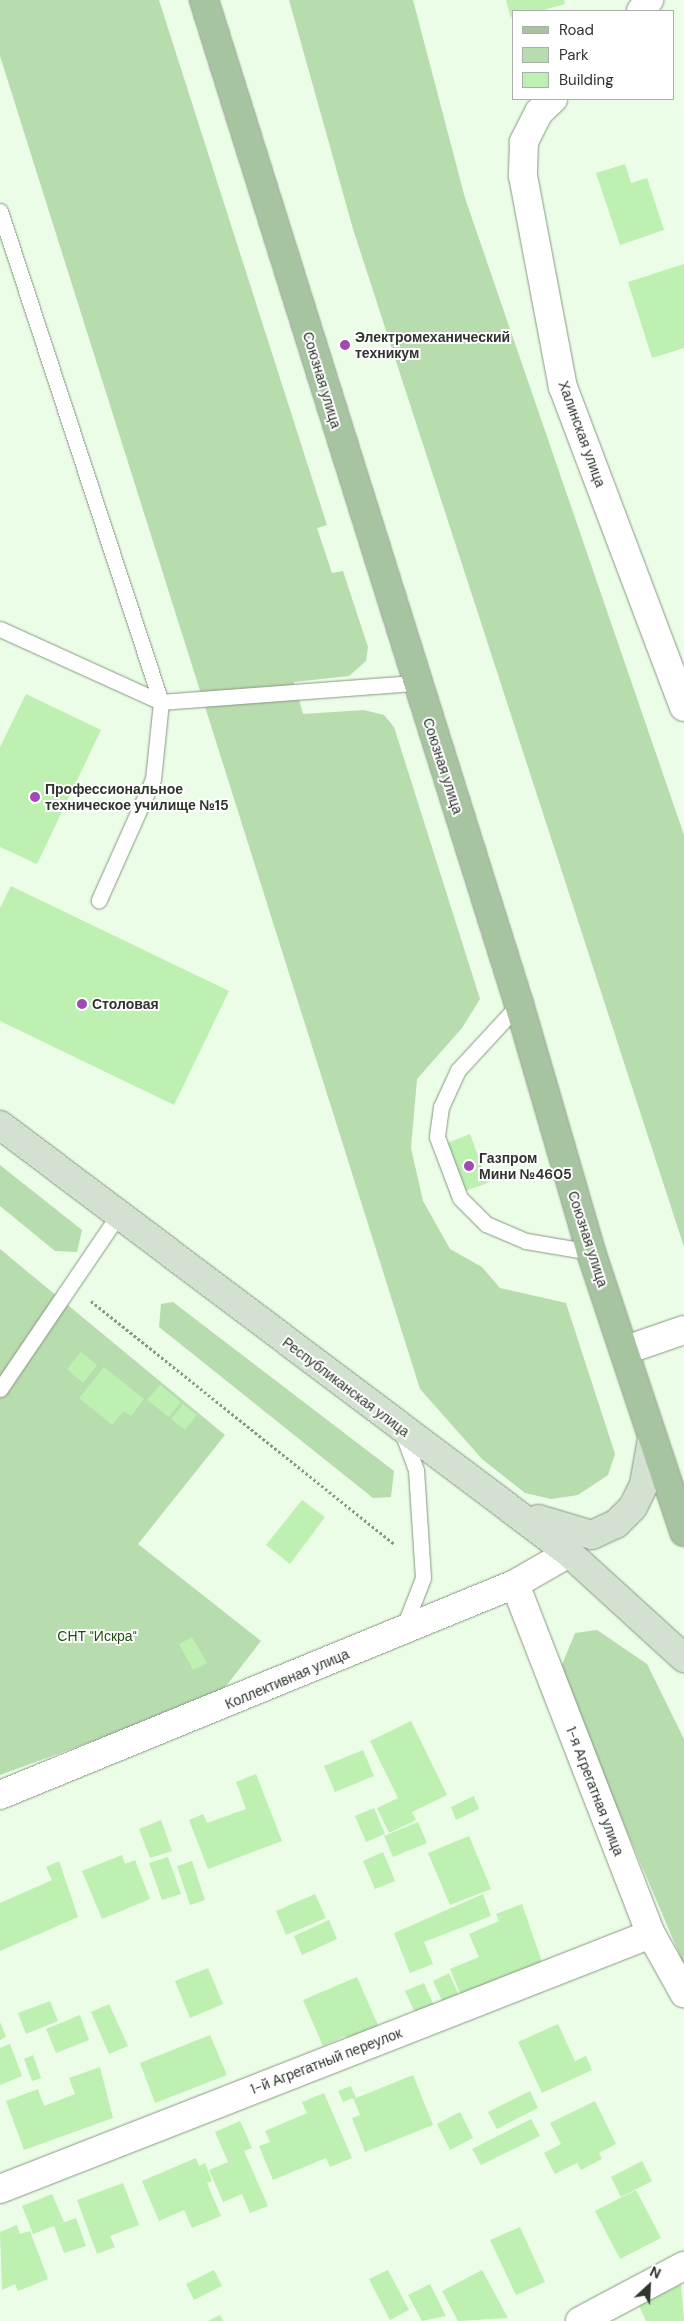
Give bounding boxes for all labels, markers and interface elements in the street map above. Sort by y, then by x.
legend [512,10,674,100]
text: Road [559,20,594,40]
text: Park [559,45,589,65]
text: Building [559,70,614,90]
place label: Электромеханический техникум [355,329,510,362]
street label: Союзная улица [299,330,345,430]
marker: Электромеханический техникум [339,339,351,351]
street label: Халинская улица [555,379,609,489]
street label: Союзная улица [420,716,466,816]
place label: Профессиональное техническое училище №15 [45,781,229,814]
marker: Профессиональное техническое училище №15 [29,791,41,803]
place label: Столовая [92,996,159,1012]
marker: Столовая [76,998,88,1010]
place label: Газпром Мини №4605 [479,1150,572,1182]
marker: Газпром Мини №4605 [463,1160,475,1172]
street label: Союзная улица [565,1189,611,1289]
street label: Республиканская улица [279,1334,413,1440]
park label: СНТ "Искра" [57,1628,137,1644]
street label: Коллективная улица [222,1645,352,1713]
street label: 1-я Агрегатная улица [563,1724,627,1858]
street label: 1-й Агрегатный переулок [248,2024,404,2098]
north arrow [624,2261,674,2311]
text: N [647,2262,664,2283]

